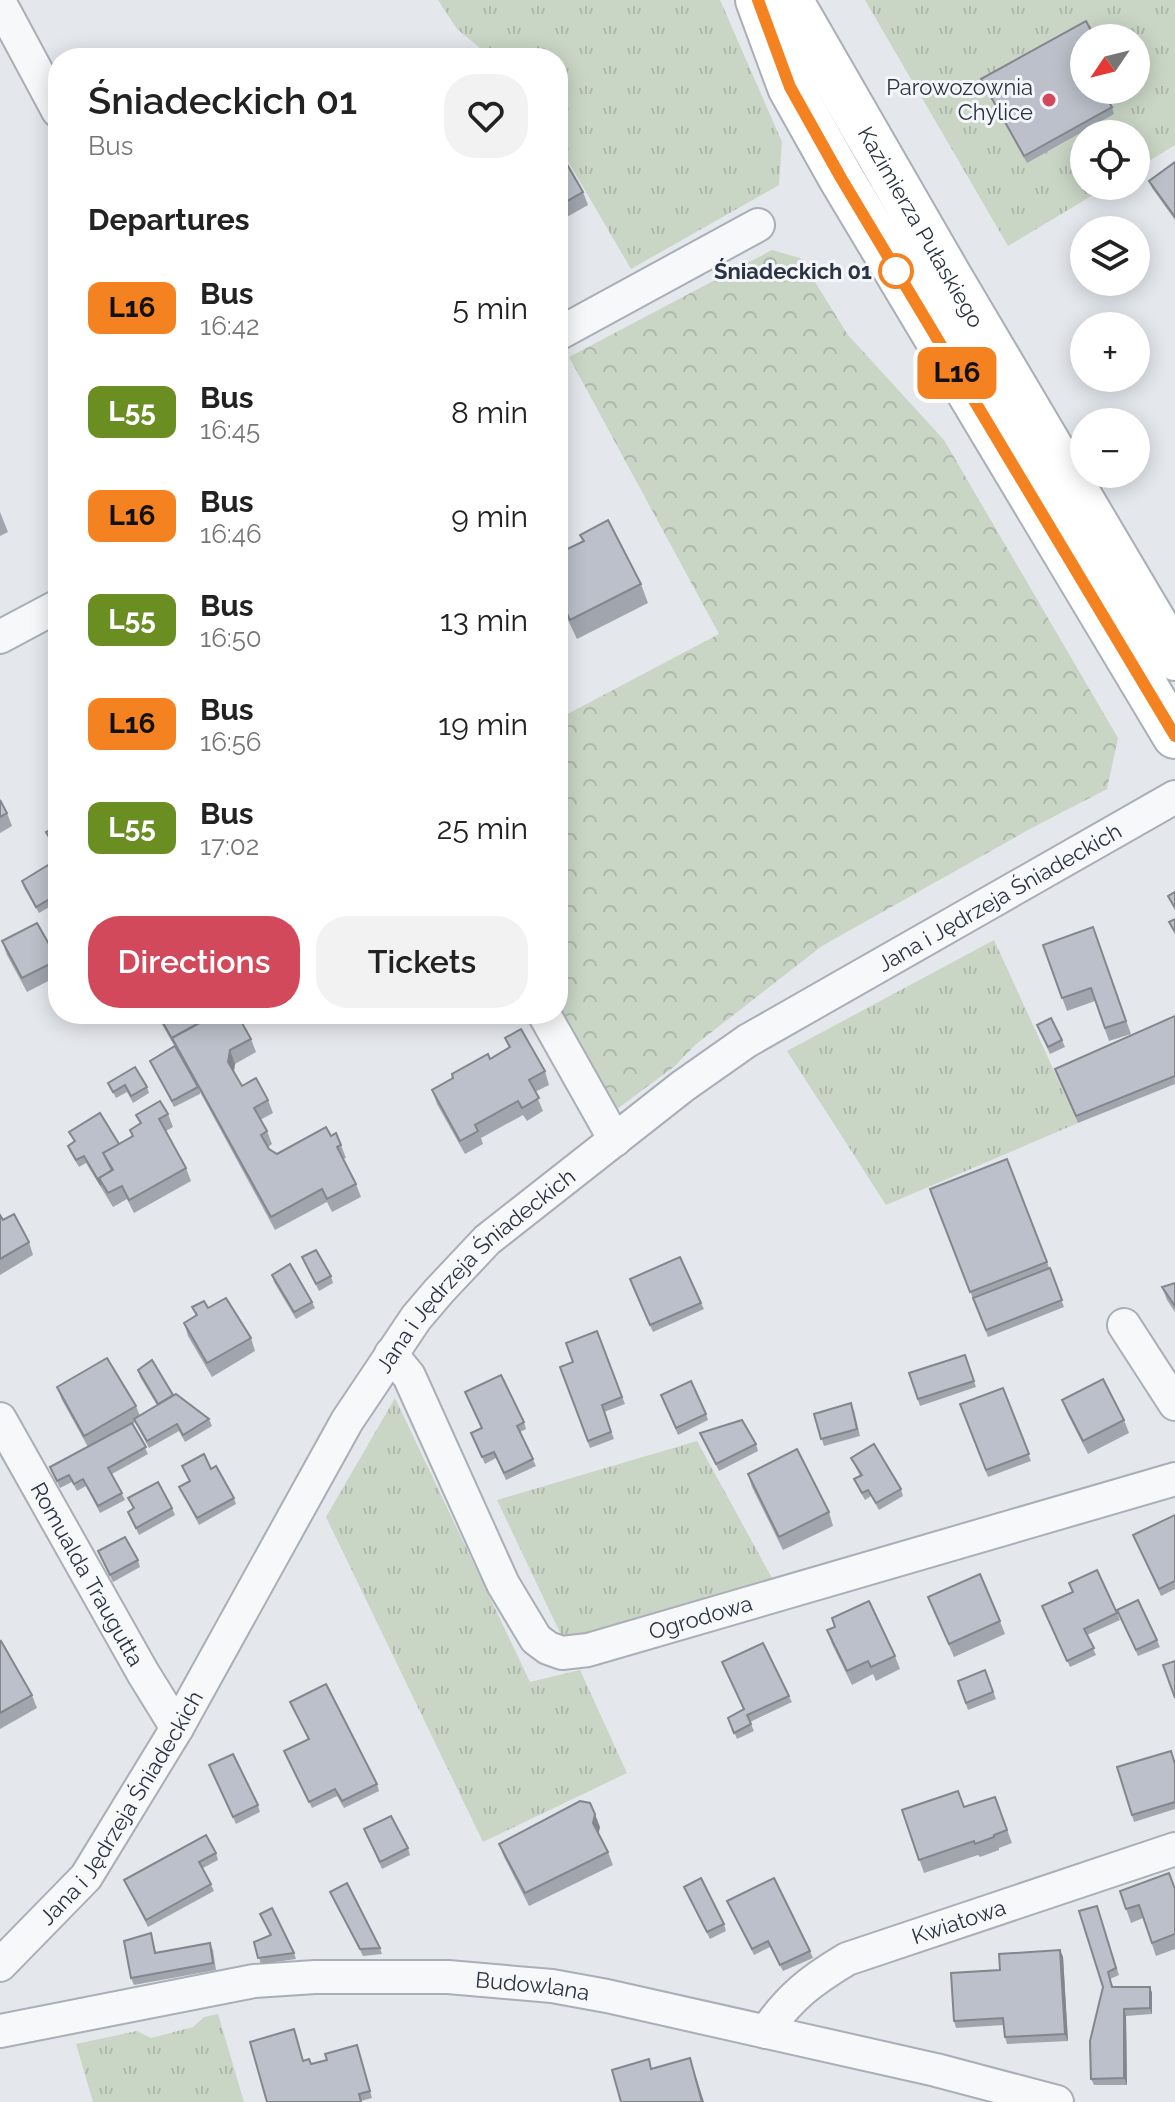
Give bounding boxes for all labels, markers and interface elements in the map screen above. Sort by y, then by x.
north arrow [1070,24,1150,104]
map controls [1070,24,1150,488]
button: heart [444,74,528,158]
place label: Parowozownia Chylice [886,74,1033,125]
text: Śniadeckich 01 [88,78,357,123]
marker: Parowozownia Chylice [1040,91,1058,109]
button: locate [1070,120,1150,200]
street label: Kazimierza Pułaskiego [853,122,989,332]
text: Bus [88,131,133,161]
text: Departures [88,202,250,237]
button: layers [1070,216,1150,296]
marker: Śniadeckich 01 [879,254,913,288]
place label: Śniadeckich 01 [714,258,872,284]
text: Bus [200,276,254,311]
text: L16 [108,291,156,324]
text: 5 min [452,291,528,326]
text: 16:42 [200,311,259,341]
button: + [1070,312,1150,392]
line badge: L16 [911,347,1003,399]
text: L16 [933,356,981,389]
text: Bus [200,380,254,415]
text: L55 [108,395,156,428]
text: 8 min [451,395,528,430]
button: − [1070,408,1150,488]
text: 16:45 [200,415,260,445]
text: Bus [200,484,254,519]
text: L16 [108,499,156,532]
text: 9 min [451,499,528,534]
text: 16:46 [200,519,262,549]
text: Bus [200,588,254,623]
text: L55 [108,603,156,636]
text: 13 min [440,603,528,638]
text: 16:50 [200,623,262,653]
text: Bus [200,692,254,727]
text: L16 [108,707,156,740]
text: 19 min [438,707,528,742]
text: 16:56 [200,727,262,757]
text: Bus [200,796,254,831]
text: L55 [108,811,156,844]
text: 25 min [437,811,528,846]
street label: Jana i Jędrzeja Śniadeckich [873,817,1126,977]
text: 17:02 [200,831,259,861]
button: Directions [88,916,300,1008]
button: Tickets [316,916,528,1008]
street label: Jana i Jędrzeja Śniadeckich [370,1163,580,1377]
street label: Romualda Traugutta [25,1478,149,1671]
street label: Ogrodowa [646,1590,755,1645]
street label: Jana i Jędrzeja Śniadeckich [34,1686,208,1930]
street label: Kwiatowa [908,1894,1009,1949]
street label: Budowlana [474,1966,592,2006]

